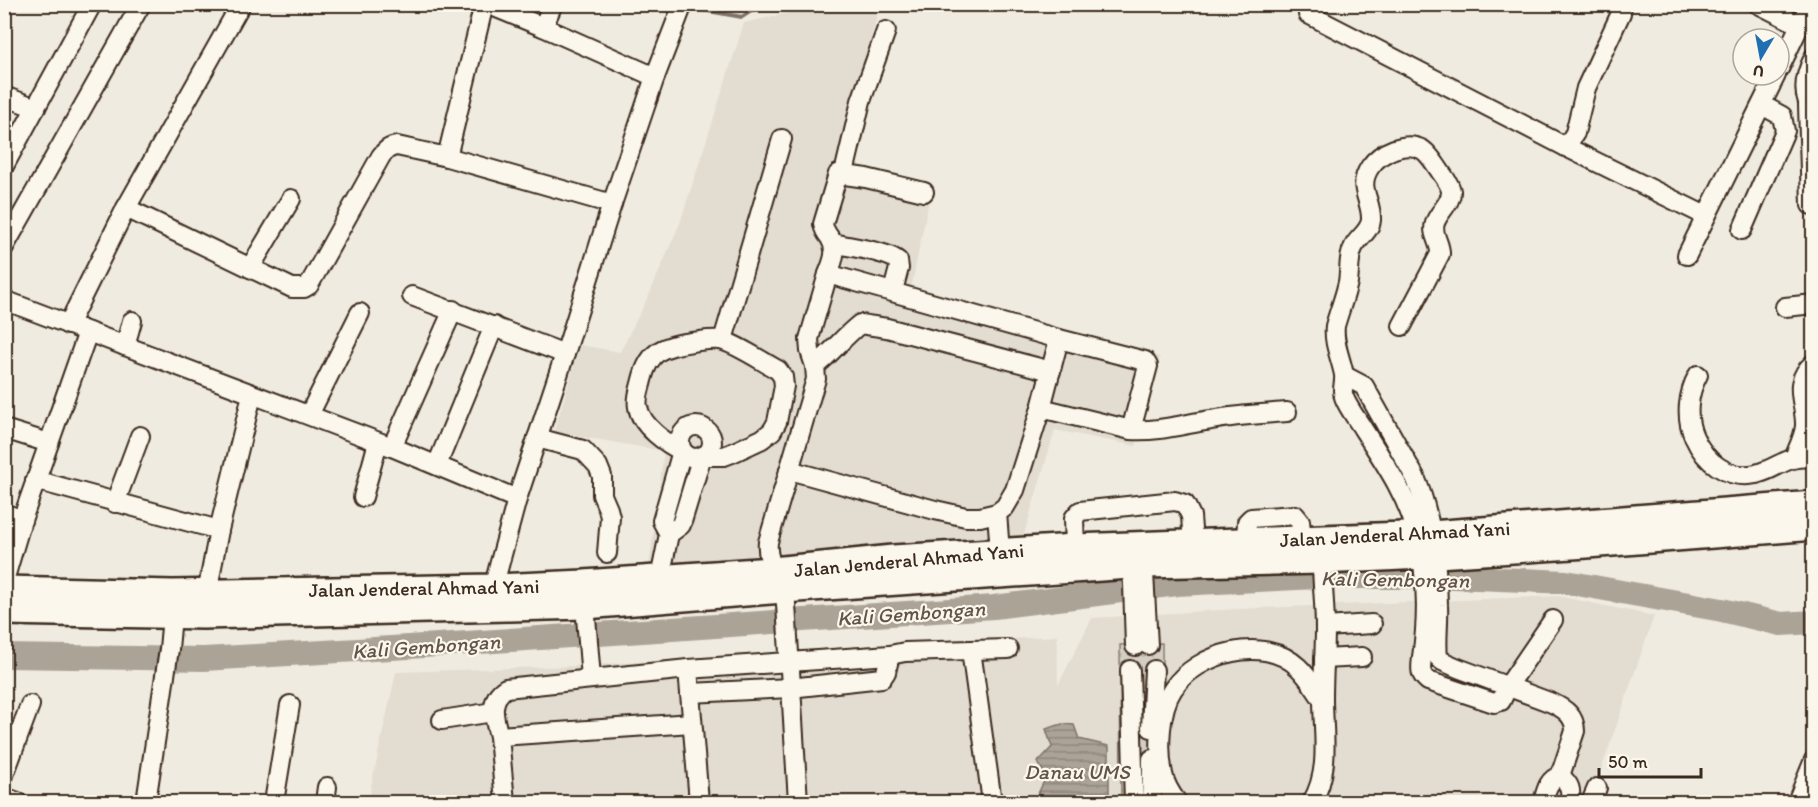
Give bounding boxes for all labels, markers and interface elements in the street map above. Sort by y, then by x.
north arrow [1731,27,1791,87]
text: U [1752,61,1765,82]
street label: Jalan Jenderal Ahmad Yani [1279,516,1511,552]
street label: Jalan Jenderal Ahmad Yani [793,538,1025,582]
water label: Kali Gembongan [1321,565,1471,593]
street label: Jalan Jenderal Ahmad Yani [308,574,540,602]
water label: Kali Gembongan [836,595,987,631]
water label: Kali Gembongan [351,628,502,664]
scale bar [1599,741,1701,779]
text: 50 m [1608,751,1648,773]
water label: Danau UMS [1024,759,1132,784]

